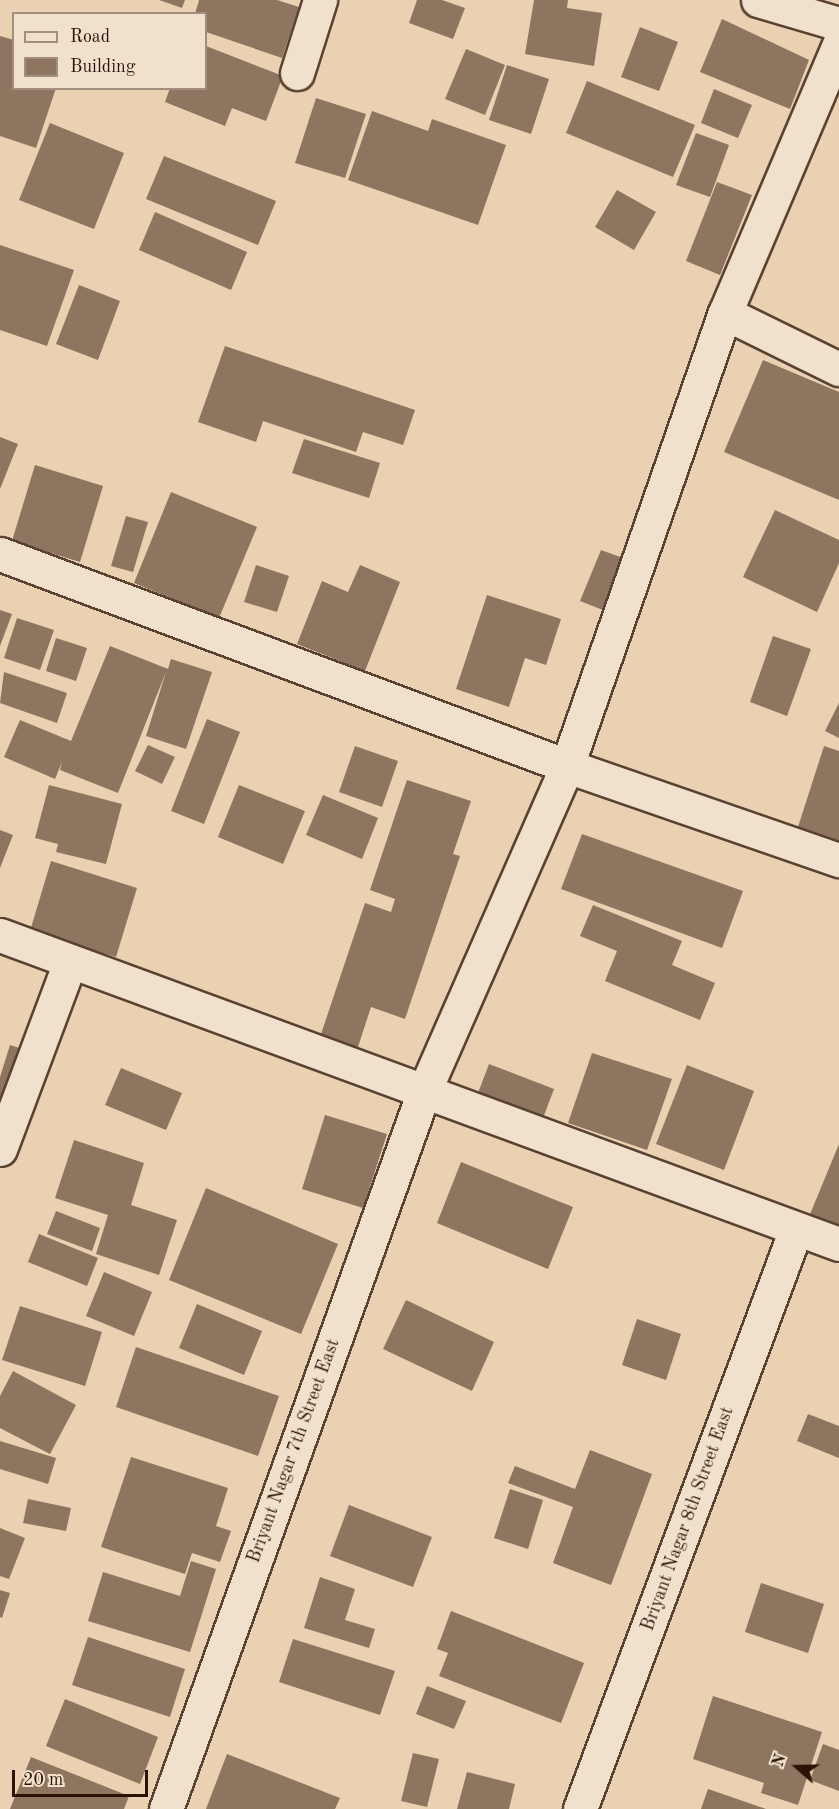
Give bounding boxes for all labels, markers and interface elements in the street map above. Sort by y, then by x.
legend [12,12,207,90]
text: Road [70,28,110,46]
text: Building [70,58,135,76]
street label: Briyant Nagar 7th Street East [243,1336,345,1566]
street label: Briyant Nagar 8th Street East [637,1404,739,1634]
north arrow [767,1737,827,1797]
text: N [770,1752,790,1769]
scale bar [15,1758,152,1796]
text: 20 m [23,1771,63,1789]

